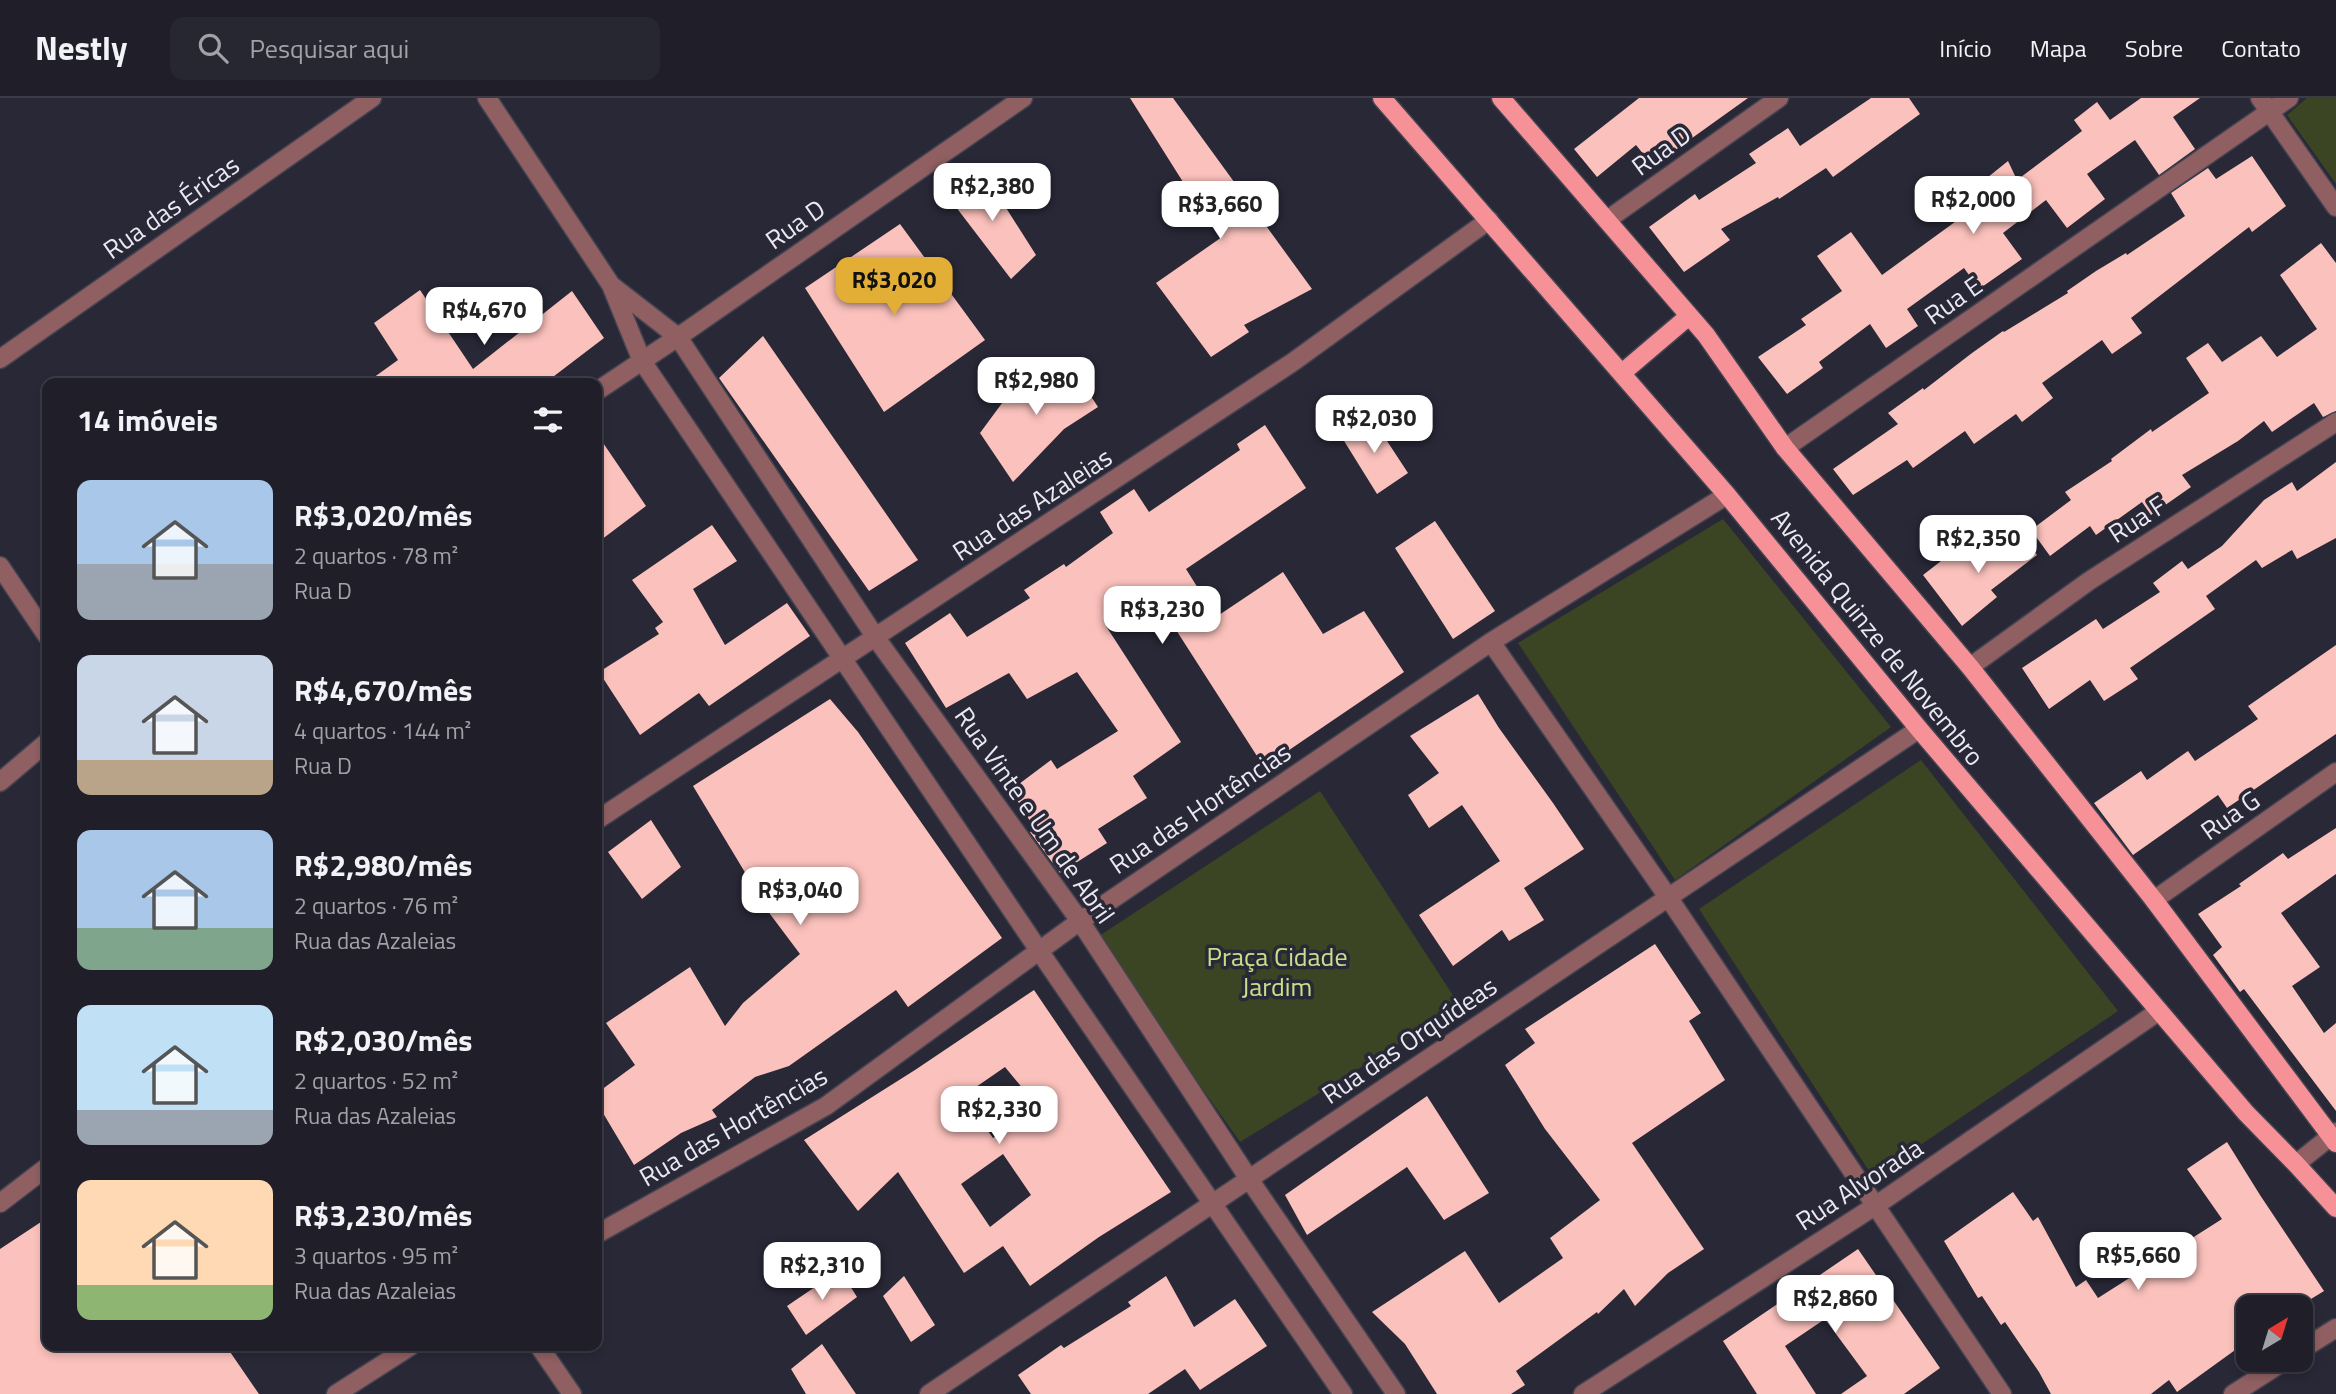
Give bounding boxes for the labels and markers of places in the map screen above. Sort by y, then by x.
pin: R$2,380 [927,164,1057,223]
pin: R$2,000 [1908,176,2038,236]
pin: R$3,660 [1155,181,1285,241]
pin: R$3,020 [829,258,959,317]
pin: R$4,670 [419,288,549,347]
pin: R$2,980 [971,358,1101,417]
pin: R$2,030 [1309,396,1439,455]
pin: R$2,350 [1913,516,2043,575]
pin: R$3,230 [1097,587,1227,646]
pin: R$3,040 [735,868,865,927]
pin: R$2,330 [934,1086,1064,1146]
pin: R$5,660 [2073,1232,2203,1292]
pin: R$2,310 [757,1242,887,1302]
pin: R$2,860 [1770,1276,1900,1335]

